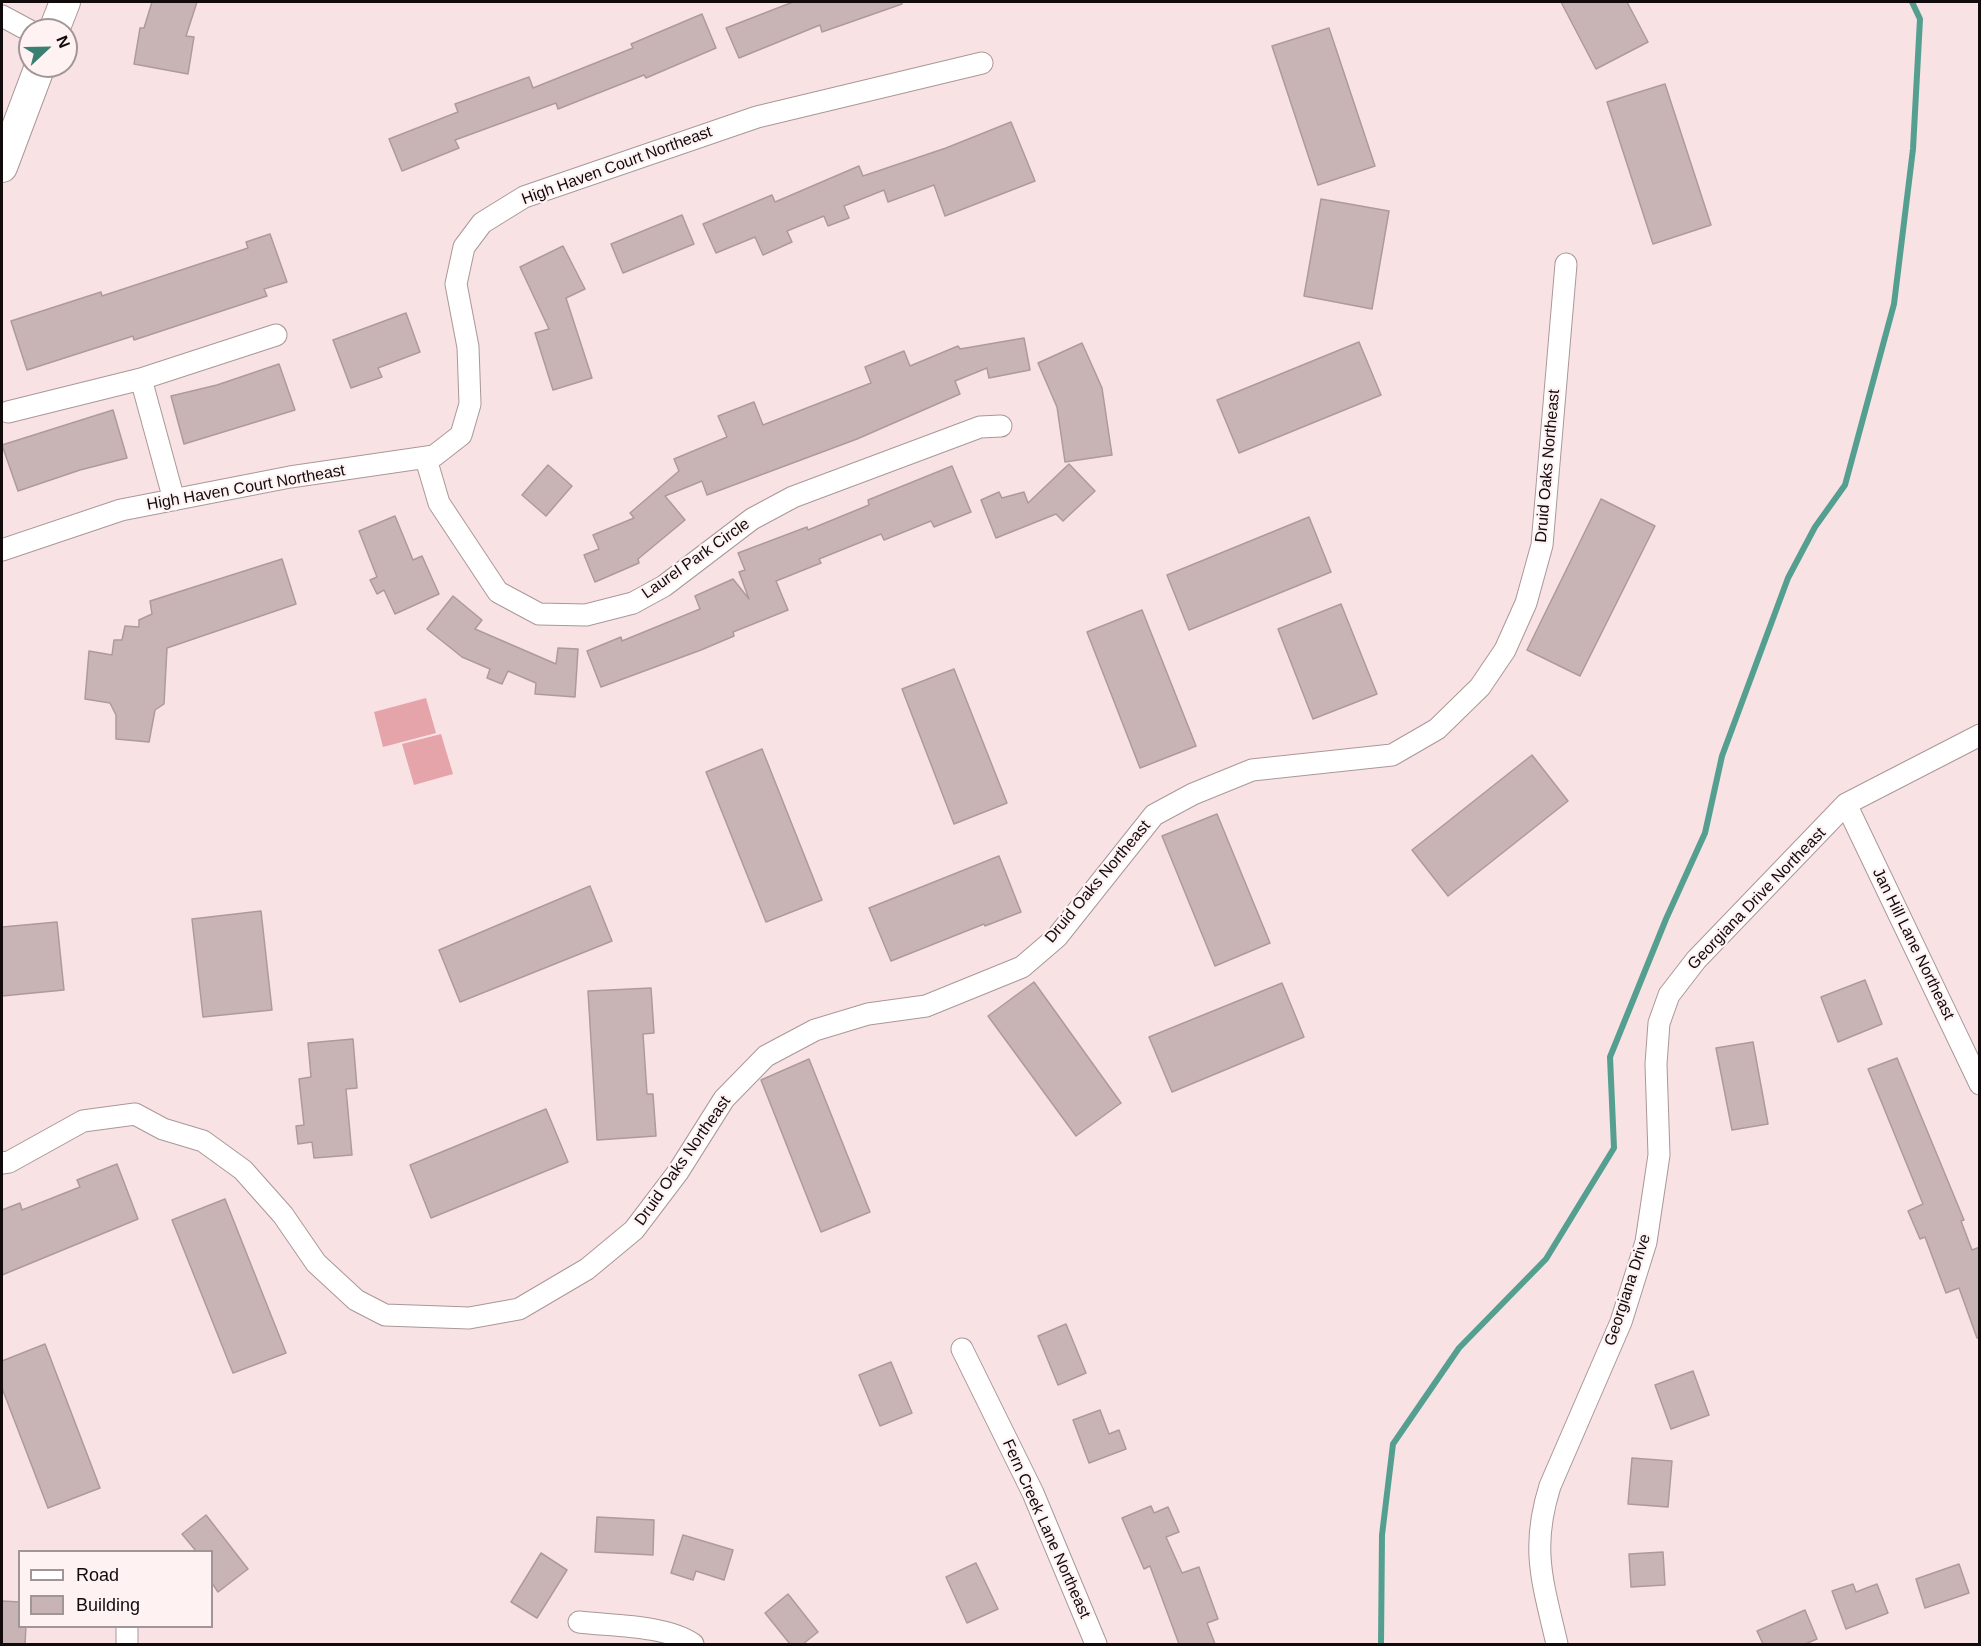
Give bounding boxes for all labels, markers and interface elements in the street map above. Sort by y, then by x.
north arrow [18,18,78,78]
text: N [53,33,73,50]
street label: High Haven Court Northeast [519,123,715,209]
street label: Druid Oaks Northeast [1532,389,1564,543]
street label: High Haven Court Northeast [145,461,347,515]
street label: Laurel Park Circle [638,515,754,603]
street label: Druid Oaks Northeast [1041,817,1155,947]
street label: Georgiana Drive Northeast [1684,824,1830,974]
street label: Jan Hill Lane Northeast [1868,865,1958,1023]
street label: Druid Oaks Northeast [631,1092,735,1230]
street label: Georgiana Drive [1601,1232,1655,1348]
street label: Fern Creek Lane Northeast [998,1437,1094,1621]
legend [18,1550,213,1628]
text: Road [76,1565,119,1585]
text: Building [76,1595,140,1615]

